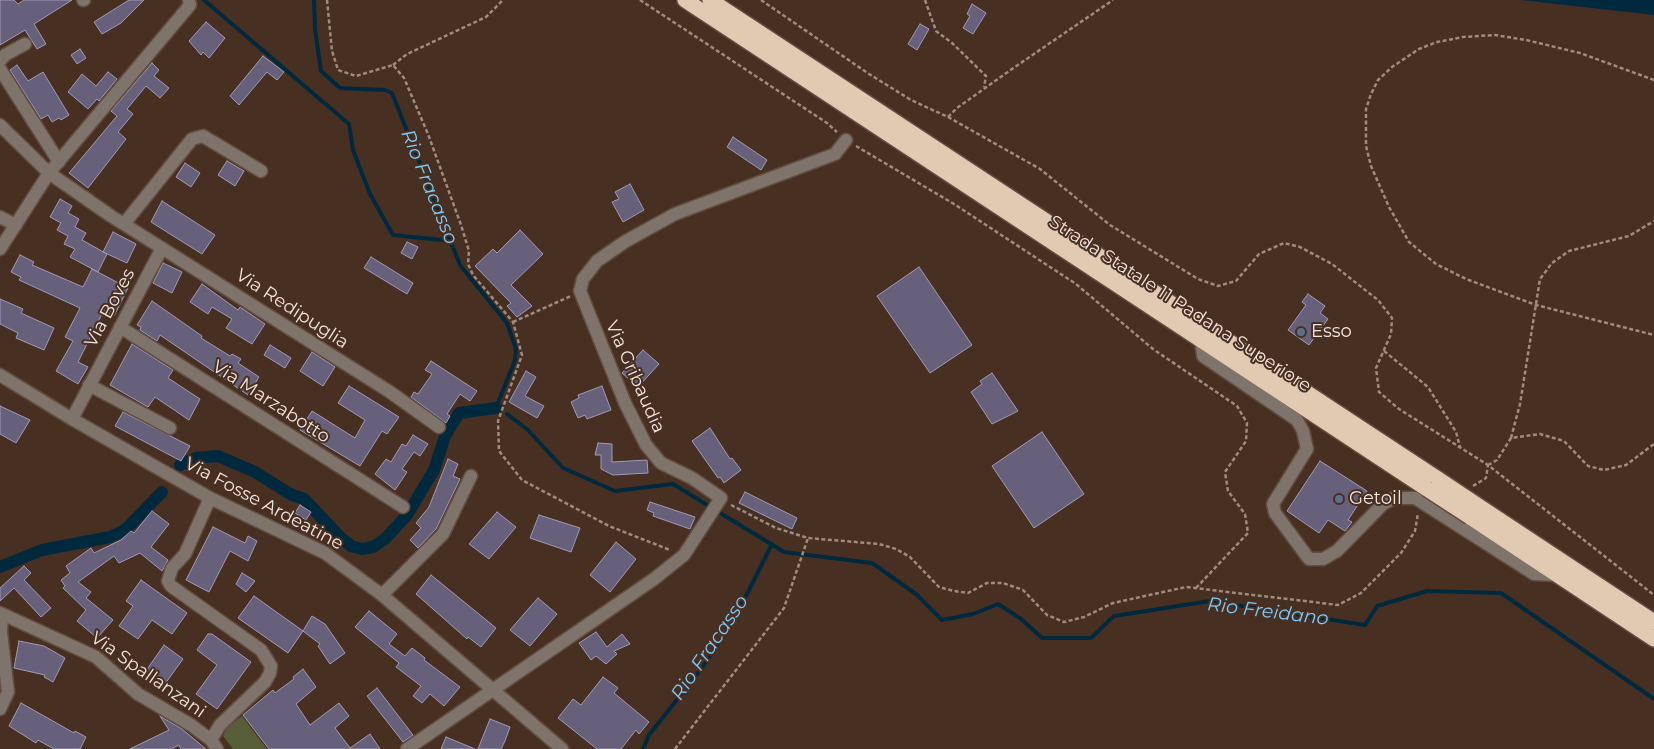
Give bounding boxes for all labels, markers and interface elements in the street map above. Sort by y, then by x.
water label: Rio Fracasso [396,126,462,248]
street label: Strada Statale 11 Padana Superiore [1045,211,1315,397]
street label: Via Redipuglia [231,264,353,354]
street label: Via Boves [80,265,140,351]
street label: Via Gribaudia [601,317,669,437]
place label: Esso [1311,321,1352,343]
marker: Esso [1295,326,1307,338]
street label: Via Marzabotto [208,356,334,448]
street label: Via Fosse Ardeatine [181,453,347,555]
place label: Getoil [1349,488,1402,510]
marker: Getoil [1333,493,1345,505]
water label: Rio Fracasso [667,591,753,705]
water label: Rio Freidano [1206,593,1330,631]
street label: Via Spallanzani [86,627,210,723]

